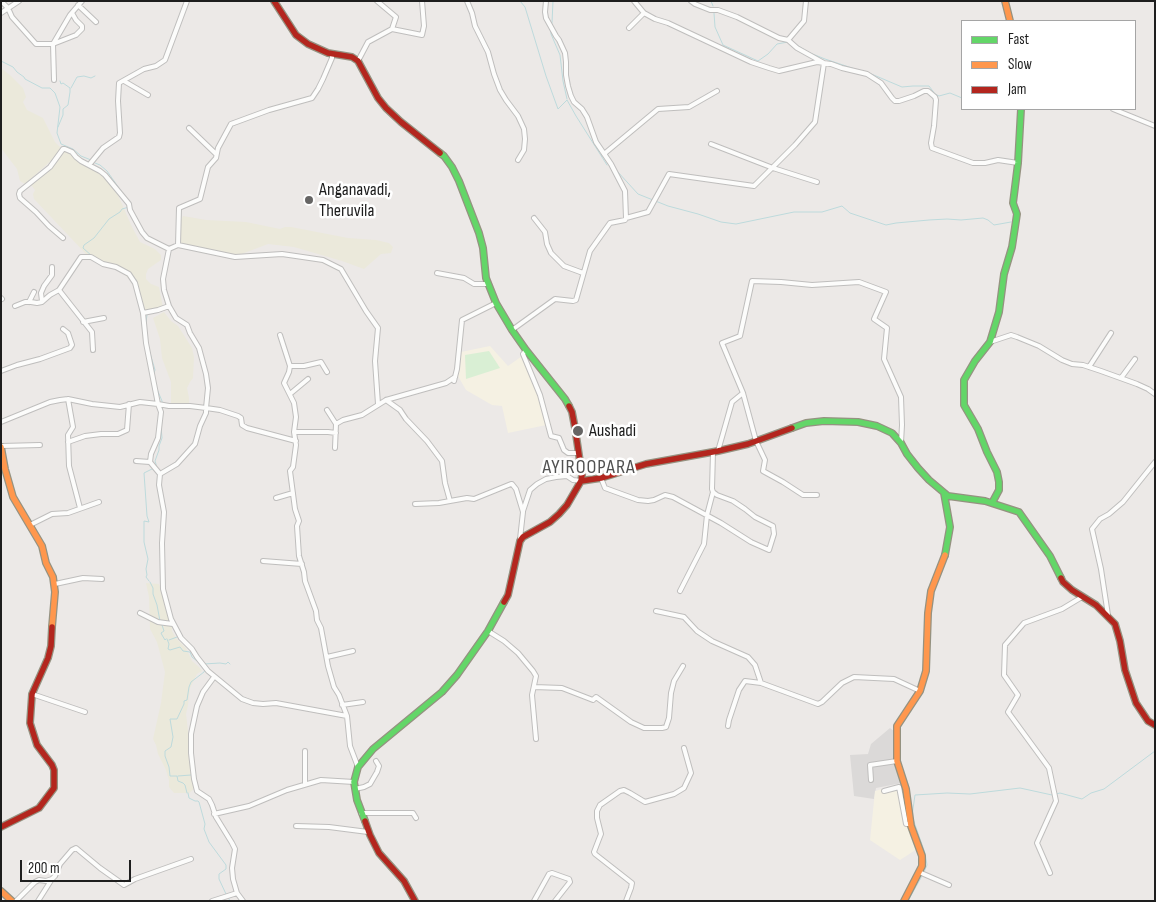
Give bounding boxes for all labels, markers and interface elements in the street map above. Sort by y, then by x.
legend [961,20,1136,110]
text: Fast [1008,30,1029,49]
text: Slow [1008,55,1032,74]
text: Jam [1008,80,1026,99]
place label: Anganavadi, Theruvila [319,179,391,222]
marker: Anganavadi, Theruvila [303,194,315,206]
place label: Aushadi [589,420,636,442]
marker: Aushadi [571,424,585,438]
district label: AYIROOPARA [541,456,637,480]
scale bar [22,850,134,882]
text: 200 m [28,859,60,878]

